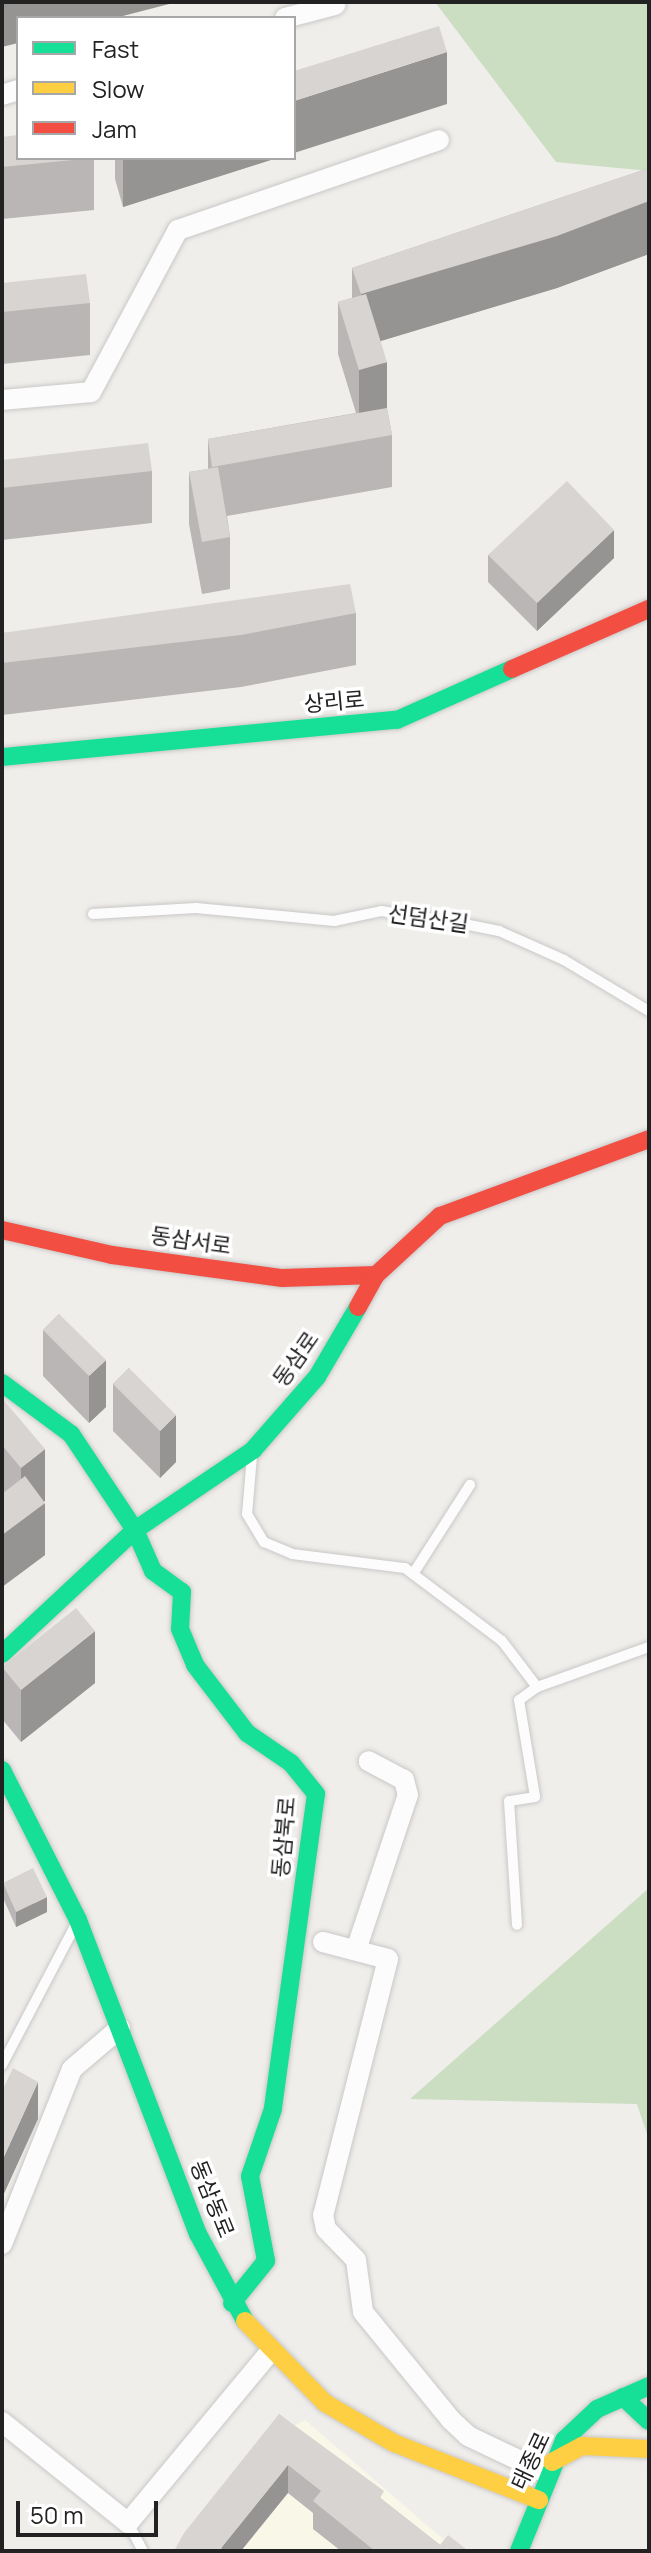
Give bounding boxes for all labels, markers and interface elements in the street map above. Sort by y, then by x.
legend [16,16,296,160]
text: Fast [92,32,139,65]
text: Slow [92,72,145,105]
text: Jam [92,112,137,145]
street label: 상리로 [303,686,365,718]
street label: 선덤산길 [386,900,470,938]
street label: 동삼서로 [149,1222,233,1260]
street label: 동삼로 [268,1327,324,1391]
street label: 동삼북로 [267,1796,301,1878]
street label: 동삼동로 [185,2157,239,2241]
street label: 태종로 [506,2428,556,2494]
scale bar [20,2485,162,2535]
text: 50 m [30,2498,84,2531]

